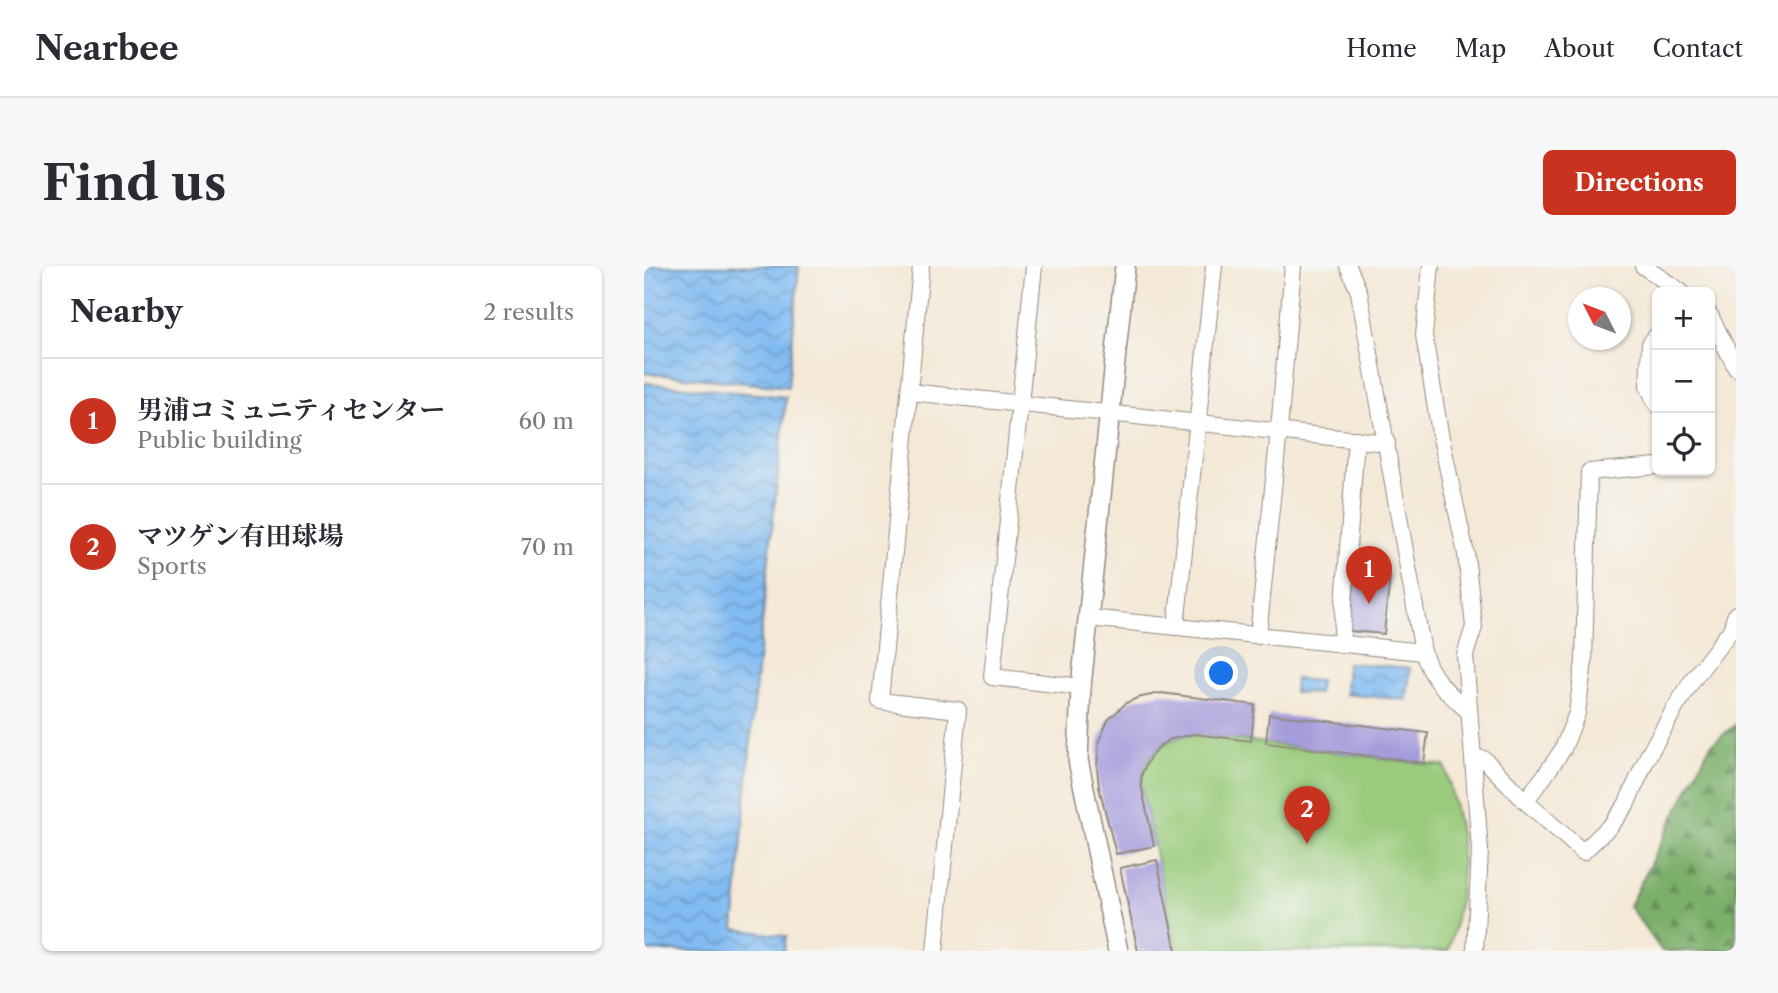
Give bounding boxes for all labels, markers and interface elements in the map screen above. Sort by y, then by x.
text: Nearbee [35,28,179,69]
text: Home [1346,34,1417,63]
text: Map [1455,34,1506,63]
text: About [1544,34,1615,63]
text: Contact [1653,34,1743,63]
button: Directions [1543,150,1736,215]
text: Find us [42,152,226,213]
north arrow [1568,287,1631,350]
map controls [1652,287,1715,476]
button: + [1652,287,1715,350]
text: Nearby [70,293,183,330]
text: 2 results [483,298,574,326]
button: − [1652,350,1715,413]
text: 男浦コミュニティセンター [137,394,445,426]
text: 1 [88,407,98,435]
text: 60 m [518,407,574,435]
button: locate [1652,413,1715,476]
text: Public building [137,426,302,454]
text: マツゲン有田球場 [137,520,343,552]
text: 2 [86,533,100,561]
text: 70 m [521,533,574,561]
pin: 1 [1346,546,1392,604]
text: Sports [137,552,207,580]
your location [1204,656,1238,690]
pin: 2 [1284,786,1330,844]

